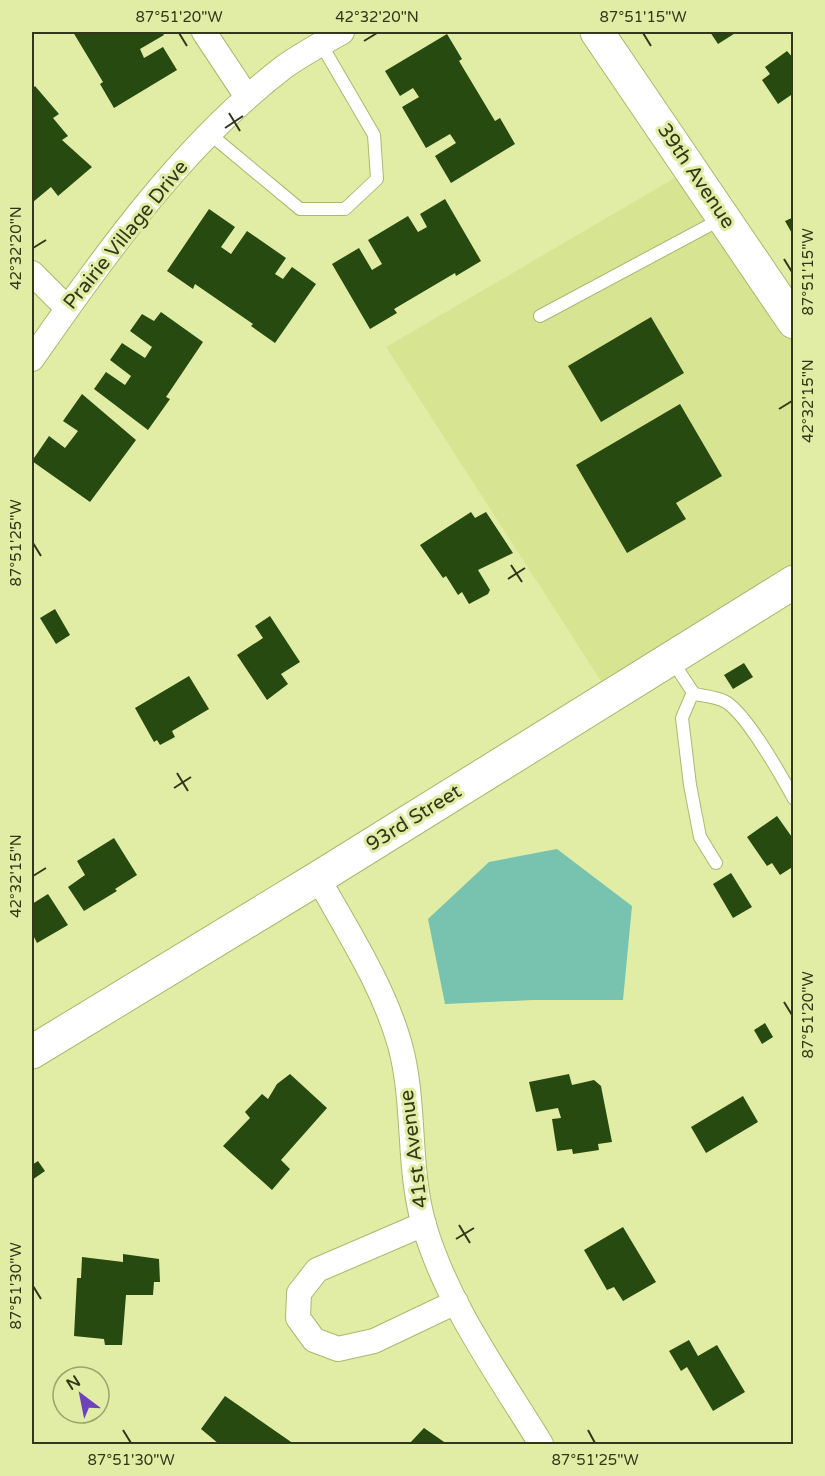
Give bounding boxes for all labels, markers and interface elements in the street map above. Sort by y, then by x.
text: 87°51'20"W [135,8,223,26]
text: 42°32'20"N [335,8,419,26]
text: 87°51'15"W [599,8,687,26]
street label: 39th Avenue [652,119,740,233]
street label: Prairie Village Drive [59,156,193,314]
text: 42°32'20"N [7,206,25,290]
text: 87°51'15"W [799,228,817,316]
text: 42°32'15"N [799,359,817,443]
text: 87°51'25"W [7,499,25,587]
street label: 93rd Street [362,779,466,857]
text: 42°32'15"N [7,834,25,918]
text: 87°51'20"W [799,971,817,1059]
street label: 41st Avenue [395,1088,433,1210]
text: 87°51'30"W [7,1242,25,1330]
north arrow [51,1365,111,1425]
text: N [63,1371,84,1395]
text: 87°51'30"W [87,1451,175,1469]
text: 87°51'25"W [551,1451,639,1469]

